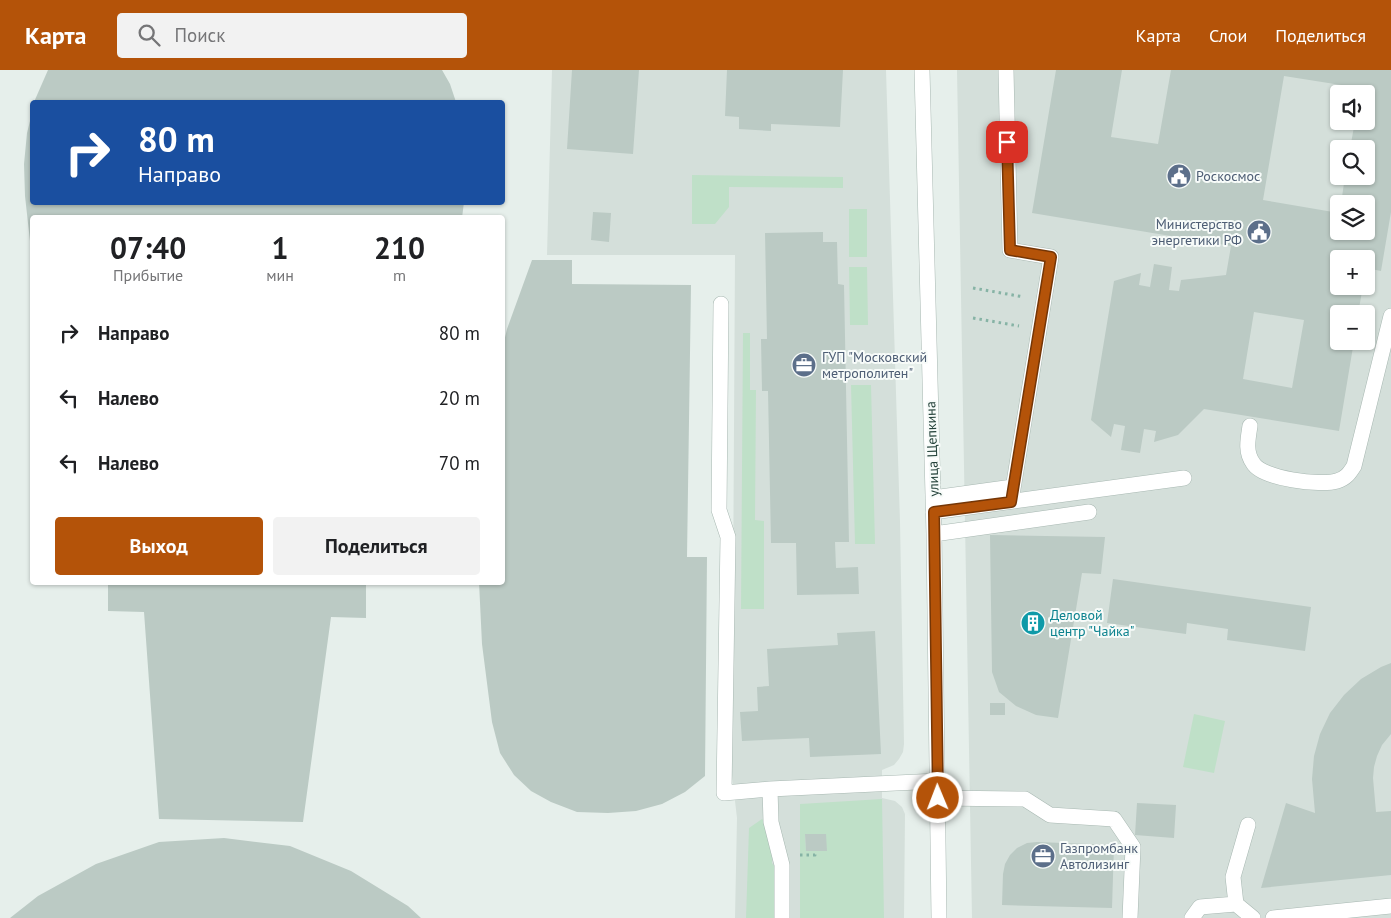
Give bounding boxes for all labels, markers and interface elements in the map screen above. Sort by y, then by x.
search box [117,13,467,58]
text: Карта [25,20,87,51]
icon: search [135,21,163,49]
text: Поиск [175,23,225,47]
text: Карта [1136,24,1181,47]
text: Слои [1209,24,1247,47]
text: Поделиться [1275,24,1366,47]
map controls [1330,85,1375,350]
button: sound [1330,85,1375,130]
text: 80 m [138,116,215,162]
icon: right [55,120,120,185]
pin [986,121,1028,163]
icon: arrive [993,128,1021,156]
button: search [1330,140,1375,185]
text: Направо [138,160,221,188]
public building icon: Роскосмос [1166,163,1192,189]
place label: Роскосмос [1196,167,1260,185]
button: layers [1330,195,1375,240]
place label: Министерство энергетики РФ [1151,215,1242,249]
public building icon: Министерство энергетики РФ [1246,219,1272,245]
text: 07:40 [110,228,186,267]
text: 1 [272,228,289,267]
text: 210 [374,228,425,267]
button: + [1330,250,1375,295]
text: Прибытие [113,265,183,285]
text: мин [266,265,294,285]
text: m [393,265,406,285]
button: − [1330,305,1375,350]
icon: right [55,319,83,347]
text: Направо [98,321,169,345]
text: 80 m [439,321,480,345]
place label: ГУП "Московский метрополитен" [822,348,927,382]
office icon: ГУП "Московский метрополитен" [791,352,817,378]
icon: left [55,384,83,412]
text: Налево [98,386,159,410]
text: 20 m [439,386,480,410]
street label: улица Щепкина [921,401,943,497]
icon: left [55,449,83,477]
text: Налево [98,451,159,475]
text: 70 m [439,451,480,475]
button: Выход [55,517,263,575]
button: Поделиться [273,517,480,575]
place label: Деловой центр "Чайка" [1050,606,1134,640]
building icon: Деловой центр "Чайка" [1020,610,1046,636]
position arrow [911,771,963,823]
place label: Газпромбанк Автолизинг [1060,839,1138,873]
office icon: Газпромбанк Автолизинг [1030,843,1056,869]

